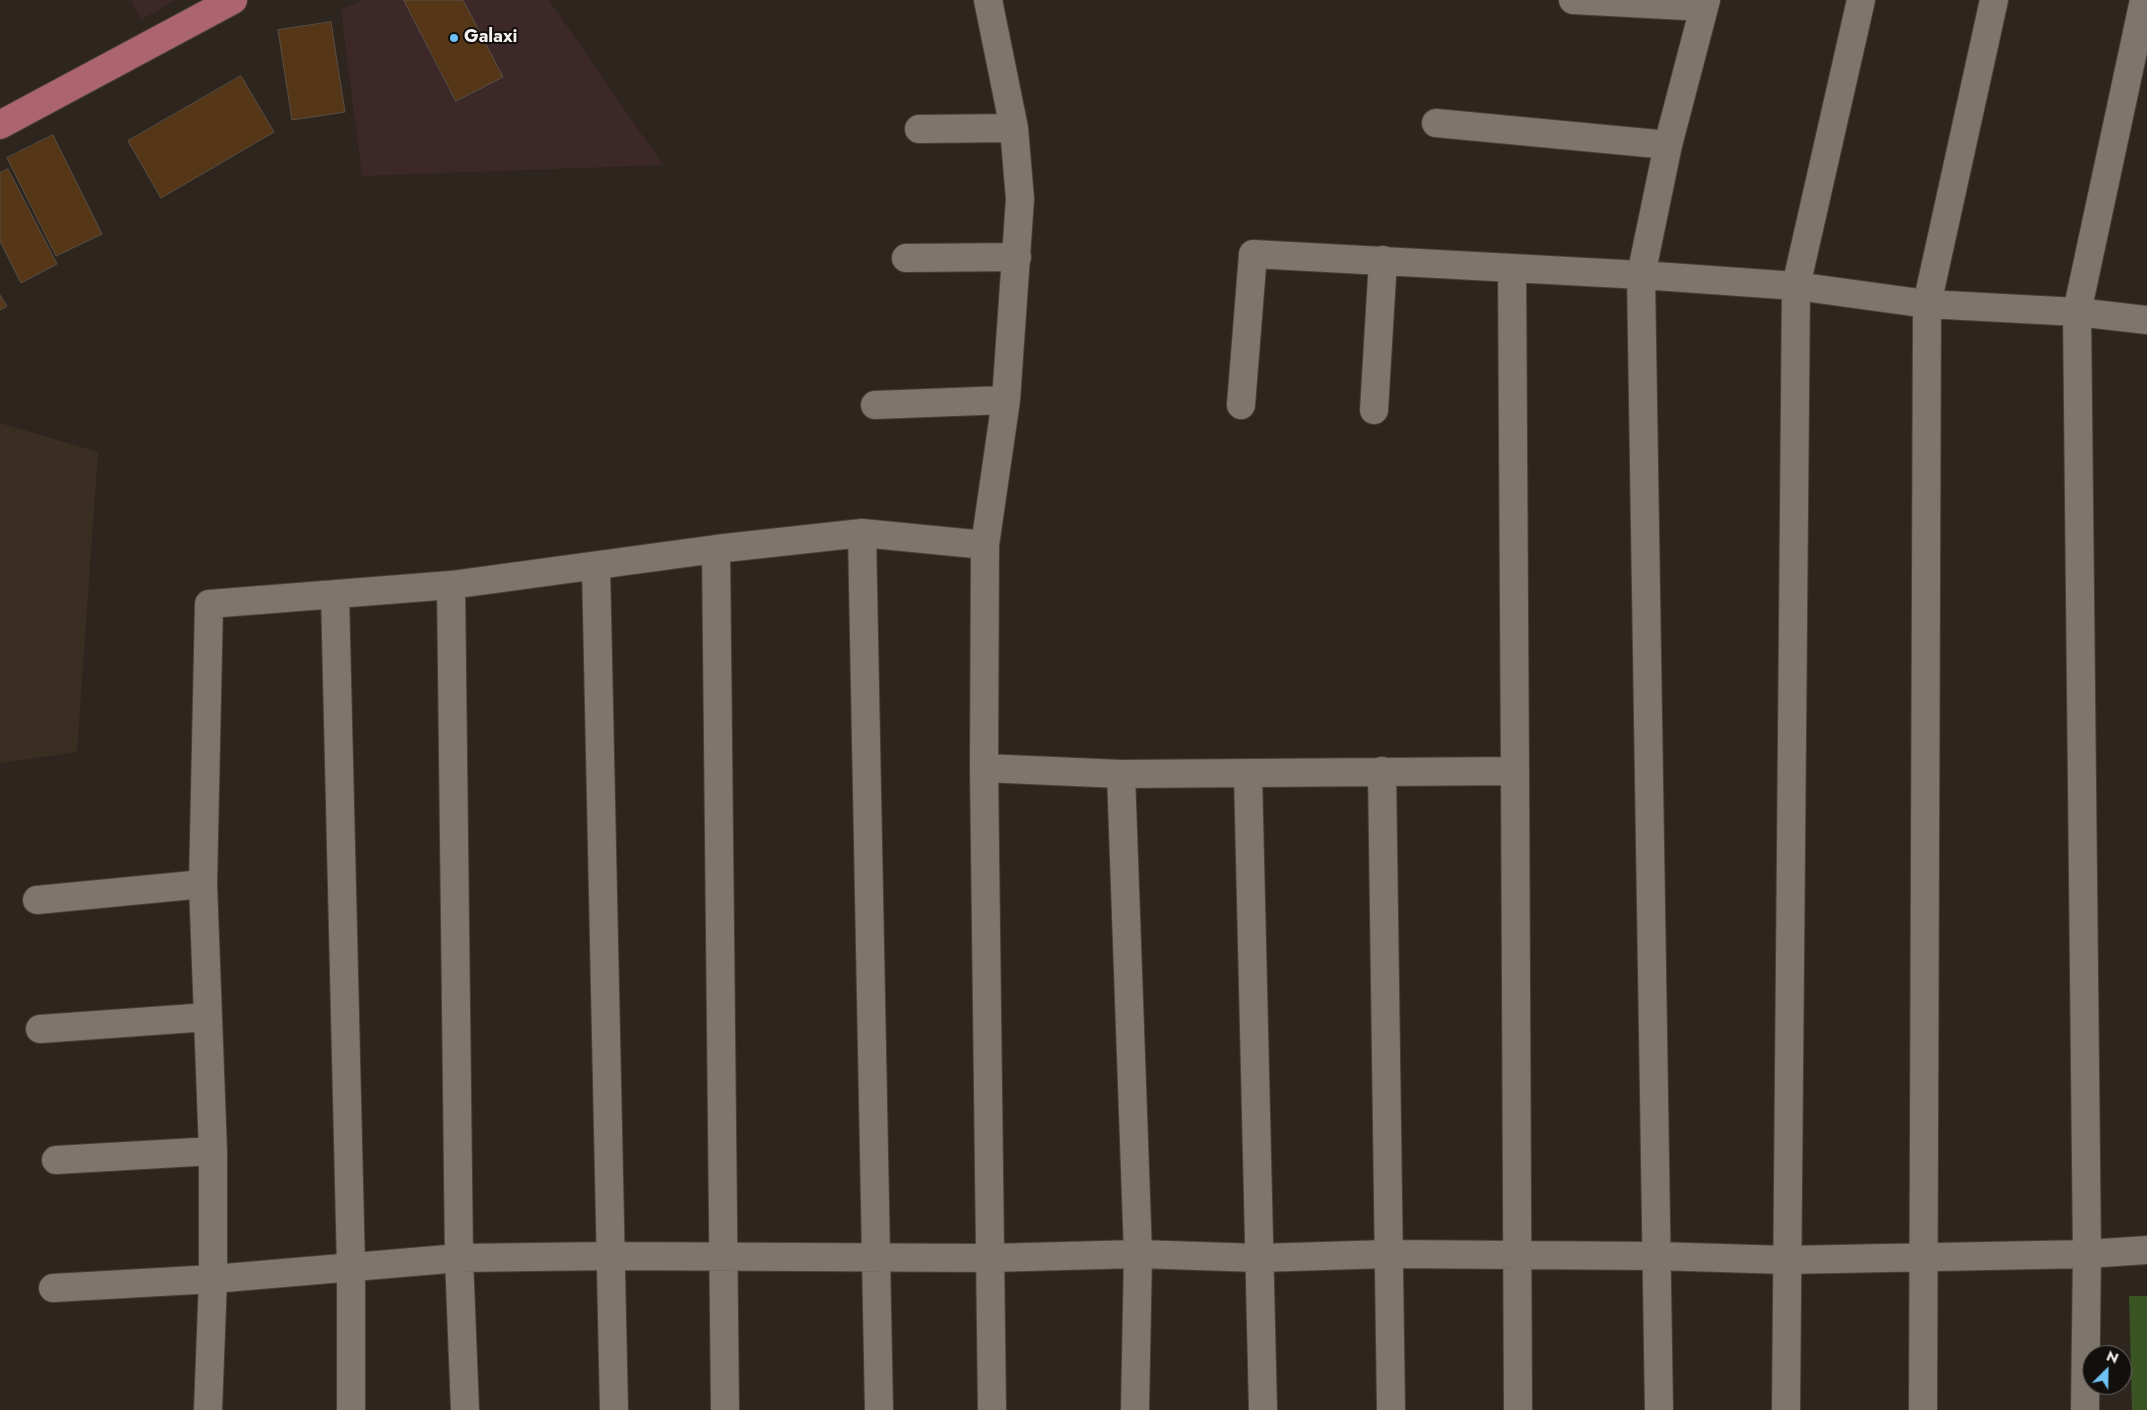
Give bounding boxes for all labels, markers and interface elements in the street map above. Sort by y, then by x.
place label: Galaxi [464,27,517,49]
marker: Galaxi [448,32,460,44]
north arrow [2082,1345,2132,1395]
text: N [2103,1346,2121,1368]

